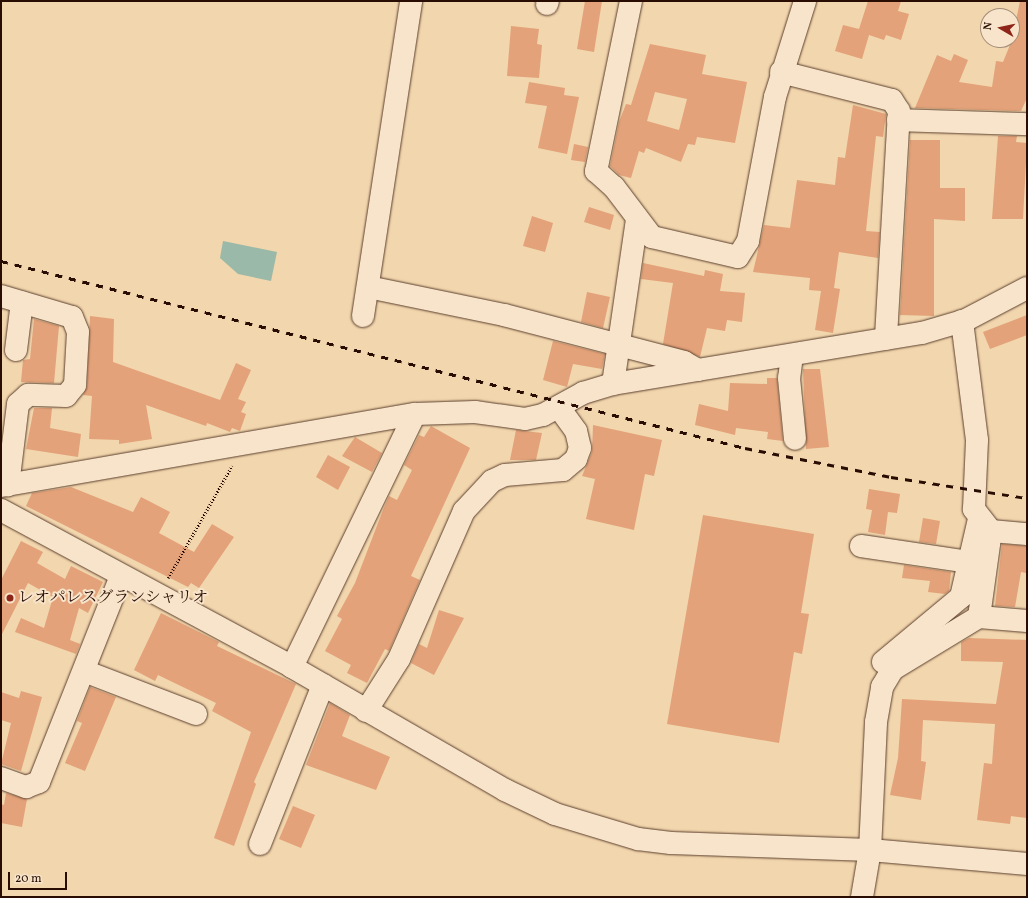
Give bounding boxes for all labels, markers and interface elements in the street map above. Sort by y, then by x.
north arrow [980,8,1020,48]
text: N [981,21,997,31]
place label: レオパレスグランシャリオ [18,588,210,608]
marker: レオパレスグランシャリオ [5,593,15,603]
scale bar [10,864,69,890]
text: 20 m [15,871,42,887]

